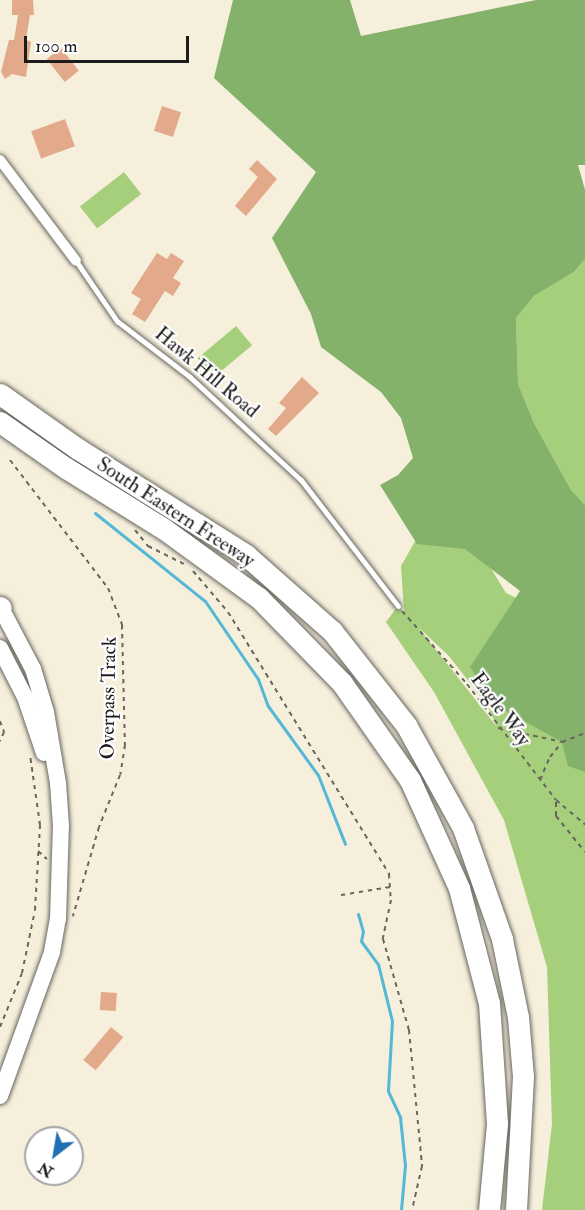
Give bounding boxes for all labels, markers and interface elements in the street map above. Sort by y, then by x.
scale bar [27,24,192,62]
text: 100 m [35,35,78,58]
street label: Hawk Hill Road [150,322,264,422]
street label: South Eastern Freeway [92,452,260,572]
street label: Overpass Track [95,636,121,760]
street label: Eagle Way [466,668,536,750]
north arrow [24,1126,84,1186]
text: N [34,1157,57,1182]

